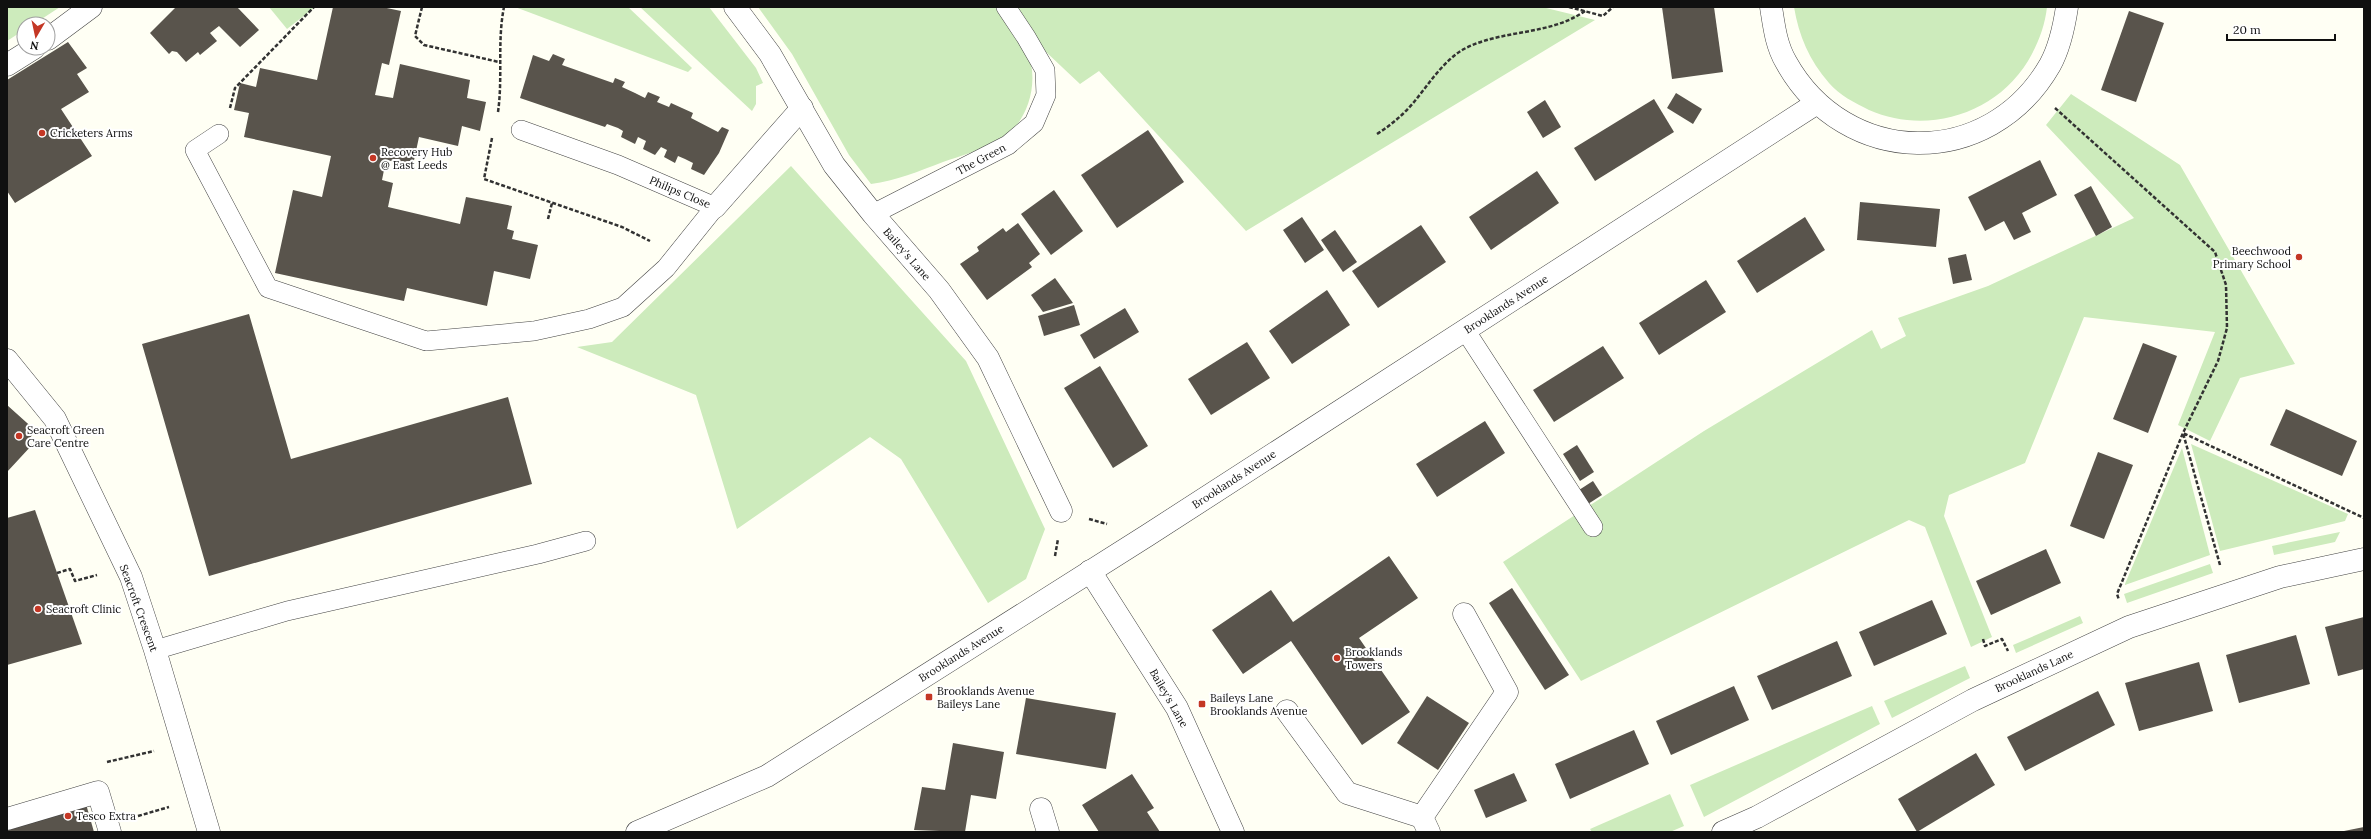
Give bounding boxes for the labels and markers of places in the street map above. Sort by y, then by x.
place label: Cricketers Arms [50,126,133,140]
marker: Cricketers Arms [37,128,47,138]
place label: Recovery Hub @ East Leeds [381,145,452,172]
marker: Recovery Hub @ East Leeds [368,153,378,163]
place label: Beechwood Primary School [2213,244,2291,271]
marker: Beechwood Primary School [2294,252,2304,262]
place label: Seacroft Green Care Centre [27,423,105,450]
marker: Seacroft Green Care Centre [14,431,24,441]
place label: Seacroft Clinic [46,602,121,616]
marker: Seacroft Clinic [33,604,43,614]
place label: Brooklands Towers [1345,645,1402,672]
marker: Brooklands Towers [1332,653,1342,663]
place label: Brooklands Avenue Baileys Lane [937,684,1034,711]
place label: Baileys Lane Brooklands Avenue [1210,691,1307,718]
marker: Brooklands Avenue Baileys Lane [924,692,934,702]
marker: Baileys Lane Brooklands Avenue [1197,699,1207,709]
place label: Tesco Extra [76,809,136,823]
marker: Tesco Extra [63,811,73,821]

